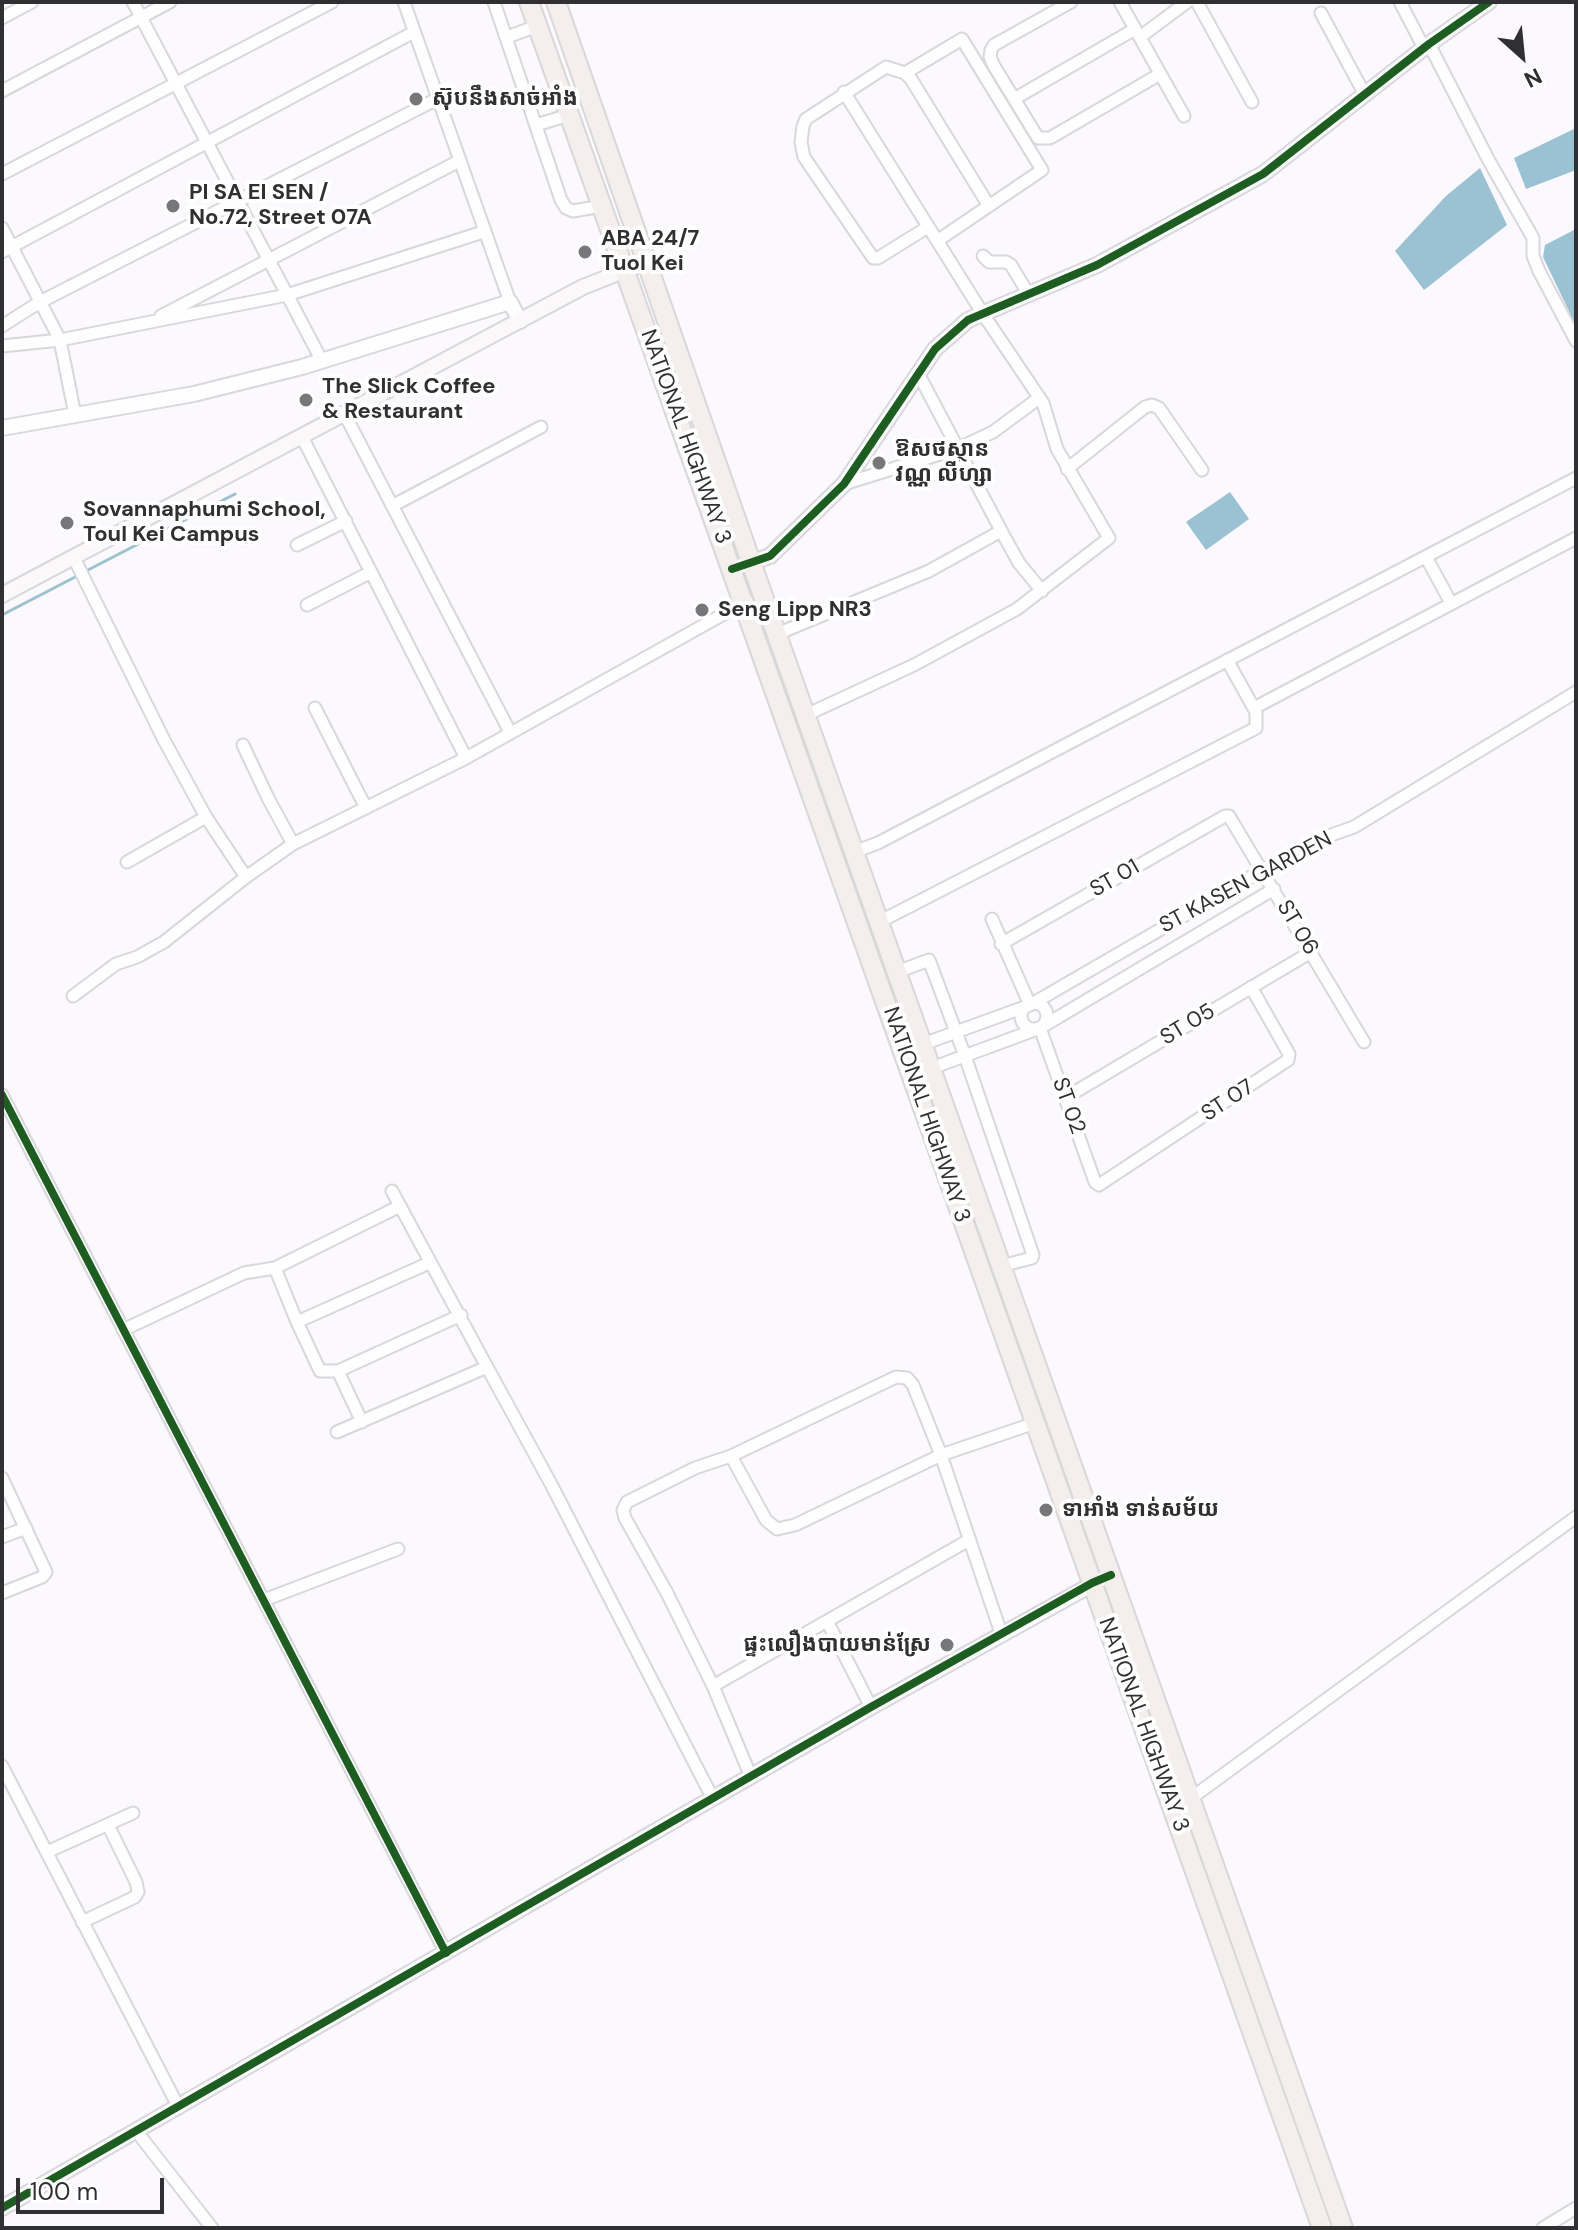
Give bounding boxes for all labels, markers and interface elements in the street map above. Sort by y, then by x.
north arrow [1482,16,1562,96]
text: N [1519,61,1547,94]
place label: ស៊ុបនឹងសាច់អាំង [432,86,578,112]
marker: ស៊ុបនឹងសាច់អាំង [407,90,425,108]
place label: PI SA EI SEN / No.72, Street 07A [189,180,372,232]
marker: PI SA EI SEN / No.72, Street 07A [164,197,182,215]
place label: ABA 24/7 Tuol Kei [601,226,699,278]
marker: ABA 24/7 Tuol Kei [576,243,594,261]
street label: NATIONAL HIGHWAY 3 [634,326,736,548]
place label: The Slick Coffee & Restaurant [322,374,496,426]
marker: The Slick Coffee & Restaurant [297,391,315,409]
place label: ឱសថស្ថាន វណ្ណ លីហ្សា [895,437,993,488]
marker: ឱសថស្ថាន វណ្ណ លីហ្សា [870,454,888,472]
place label: Sovannaphumi School, Toul Kei Campus [83,497,326,548]
marker: Sovannaphumi School, Toul Kei Campus [58,514,76,532]
place label: Seng Lipp NR3 [718,597,872,623]
marker: Seng Lipp NR3 [693,601,711,619]
street label: ST KASEN GARDEN [1155,826,1337,940]
street label: ST 01 [1086,854,1144,904]
street label: ST 06 [1270,896,1324,960]
street label: ST 05 [1156,998,1220,1052]
street label: NATIONAL HIGHWAY 3 [877,1004,975,1226]
street label: ST 02 [1046,1074,1090,1138]
street label: ST 07 [1197,1074,1259,1128]
place label: ទាអាំង ទាន់សម័យ [1062,1497,1219,1523]
marker: ទាអាំង ទាន់សម័យ [1037,1501,1055,1519]
street label: NATIONAL HIGHWAY 3 [1092,1614,1194,1836]
place label: ផ្ទះលឿងបាយមាន់ស្រែ [743,1632,931,1658]
marker: ផ្ទះលឿងបាយមាន់ស្រែ [938,1636,956,1654]
scale bar [20,2162,168,2212]
text: 100 m [30,2176,98,2207]

